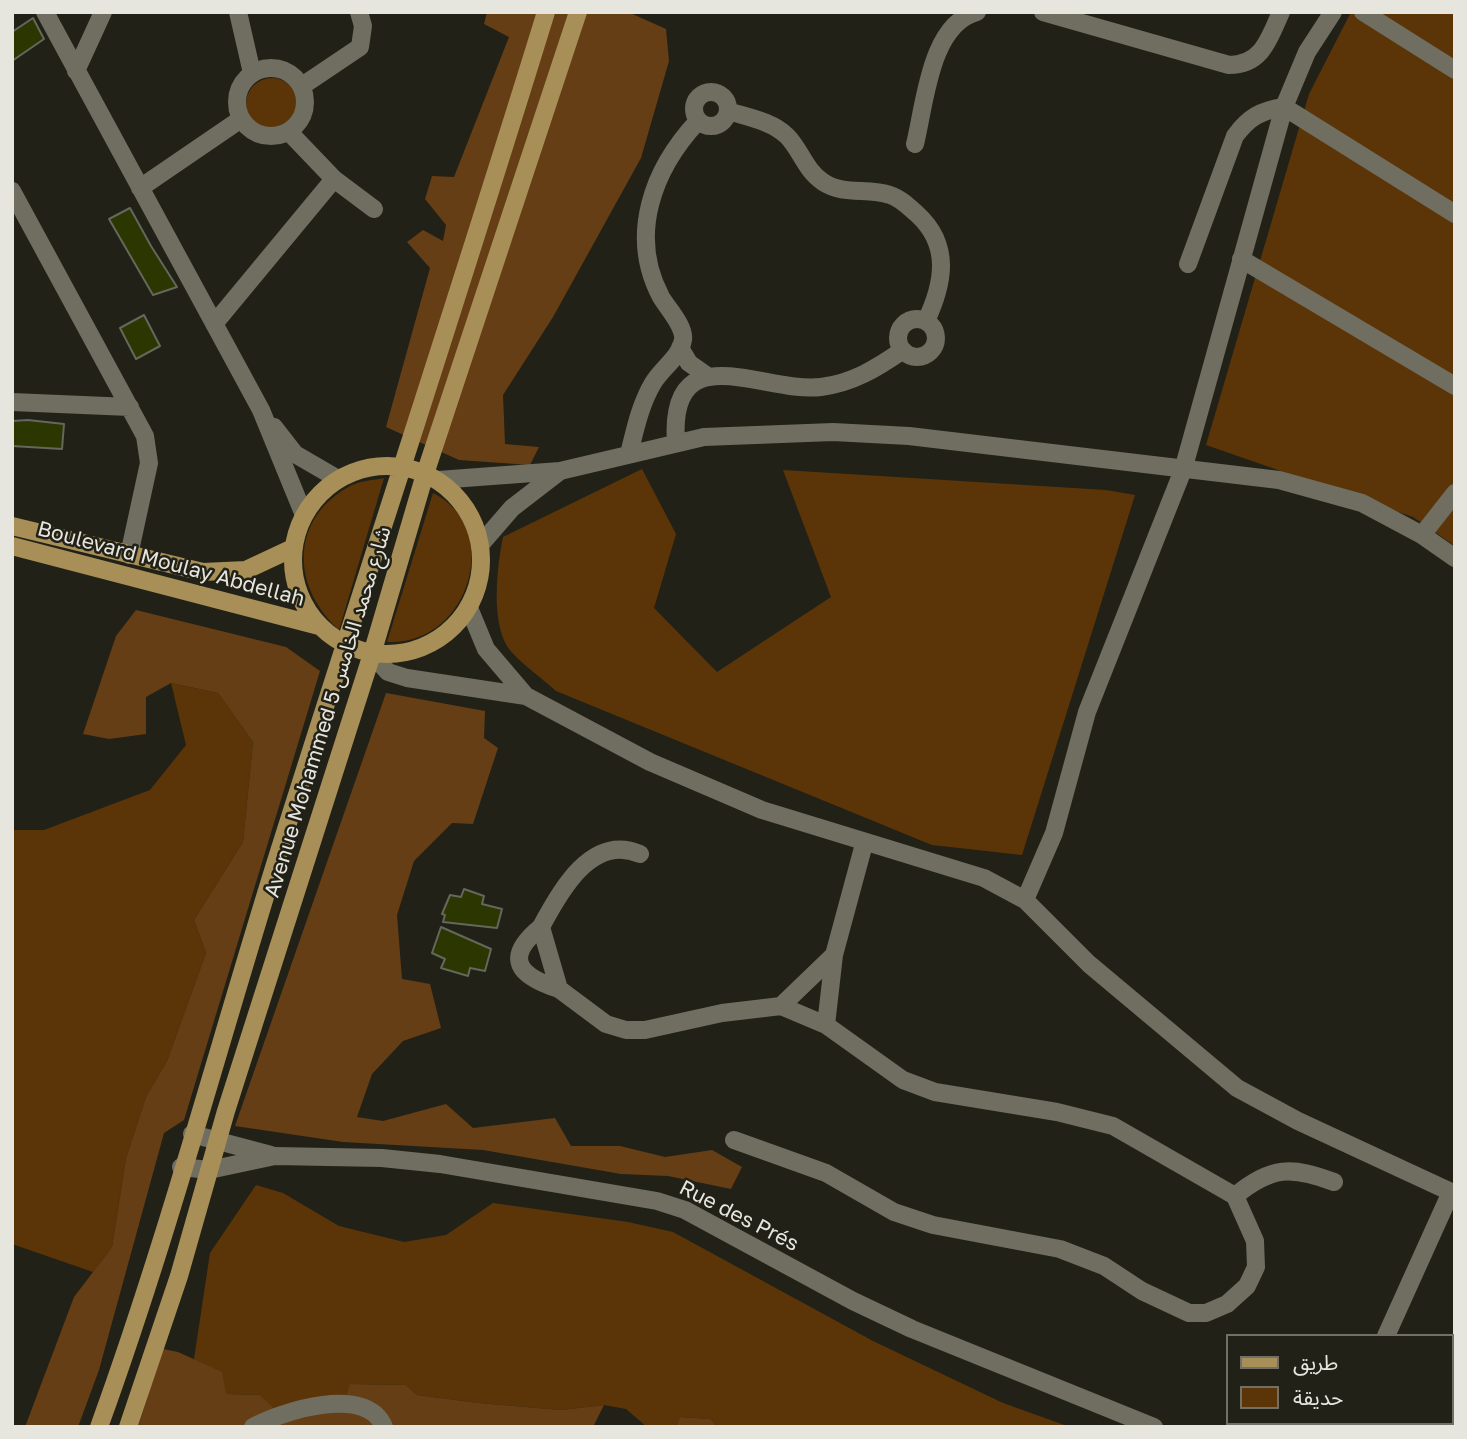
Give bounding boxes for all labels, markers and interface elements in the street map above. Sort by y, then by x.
street label: Boulevard Moulay Abdellah [35,516,307,612]
street label: Avenue Mohammed 5 شارع محمد الخامس [259,523,397,901]
street label: Rue des Prés [675,1175,803,1257]
legend [1226,1334,1453,1425]
text: طريق [1293,1349,1338,1375]
text: حديقة [1293,1384,1343,1410]

